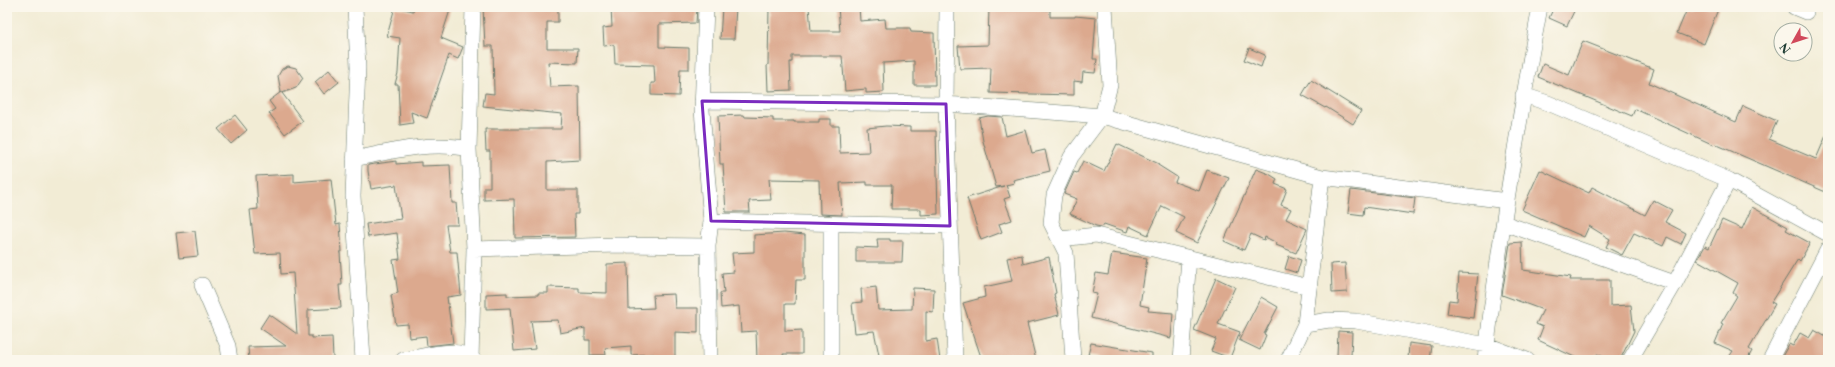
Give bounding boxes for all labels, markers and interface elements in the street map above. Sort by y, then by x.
north arrow [1773,22,1813,62]
text: N [1777,40,1794,56]

